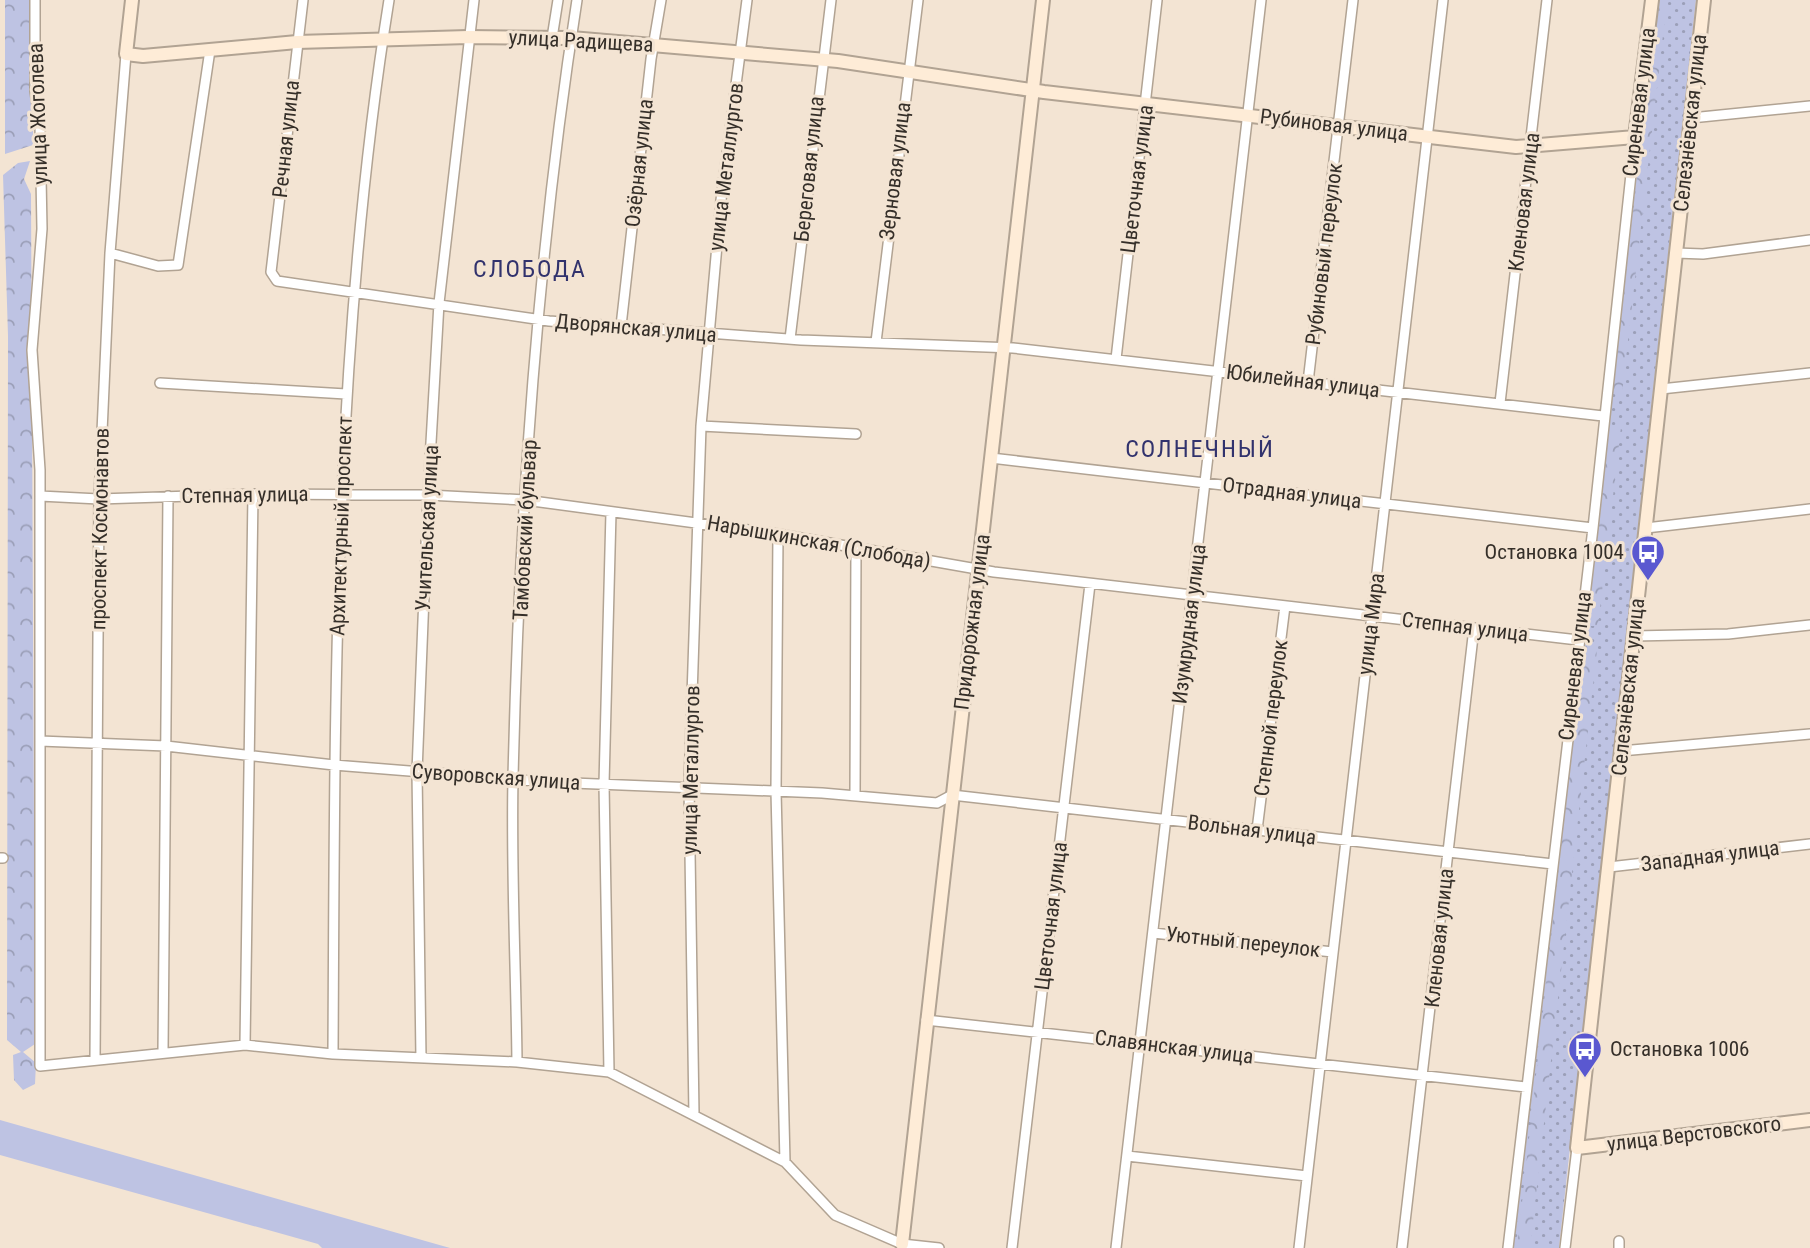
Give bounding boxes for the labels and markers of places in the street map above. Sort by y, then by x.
bus stop icon: Остановка 1004 [1629,533,1667,582]
place label: Остановка 1004 [1485,540,1624,564]
bus stop icon: Остановка 1006 [1566,1030,1604,1079]
place label: Остановка 1006 [1610,1037,1749,1061]

